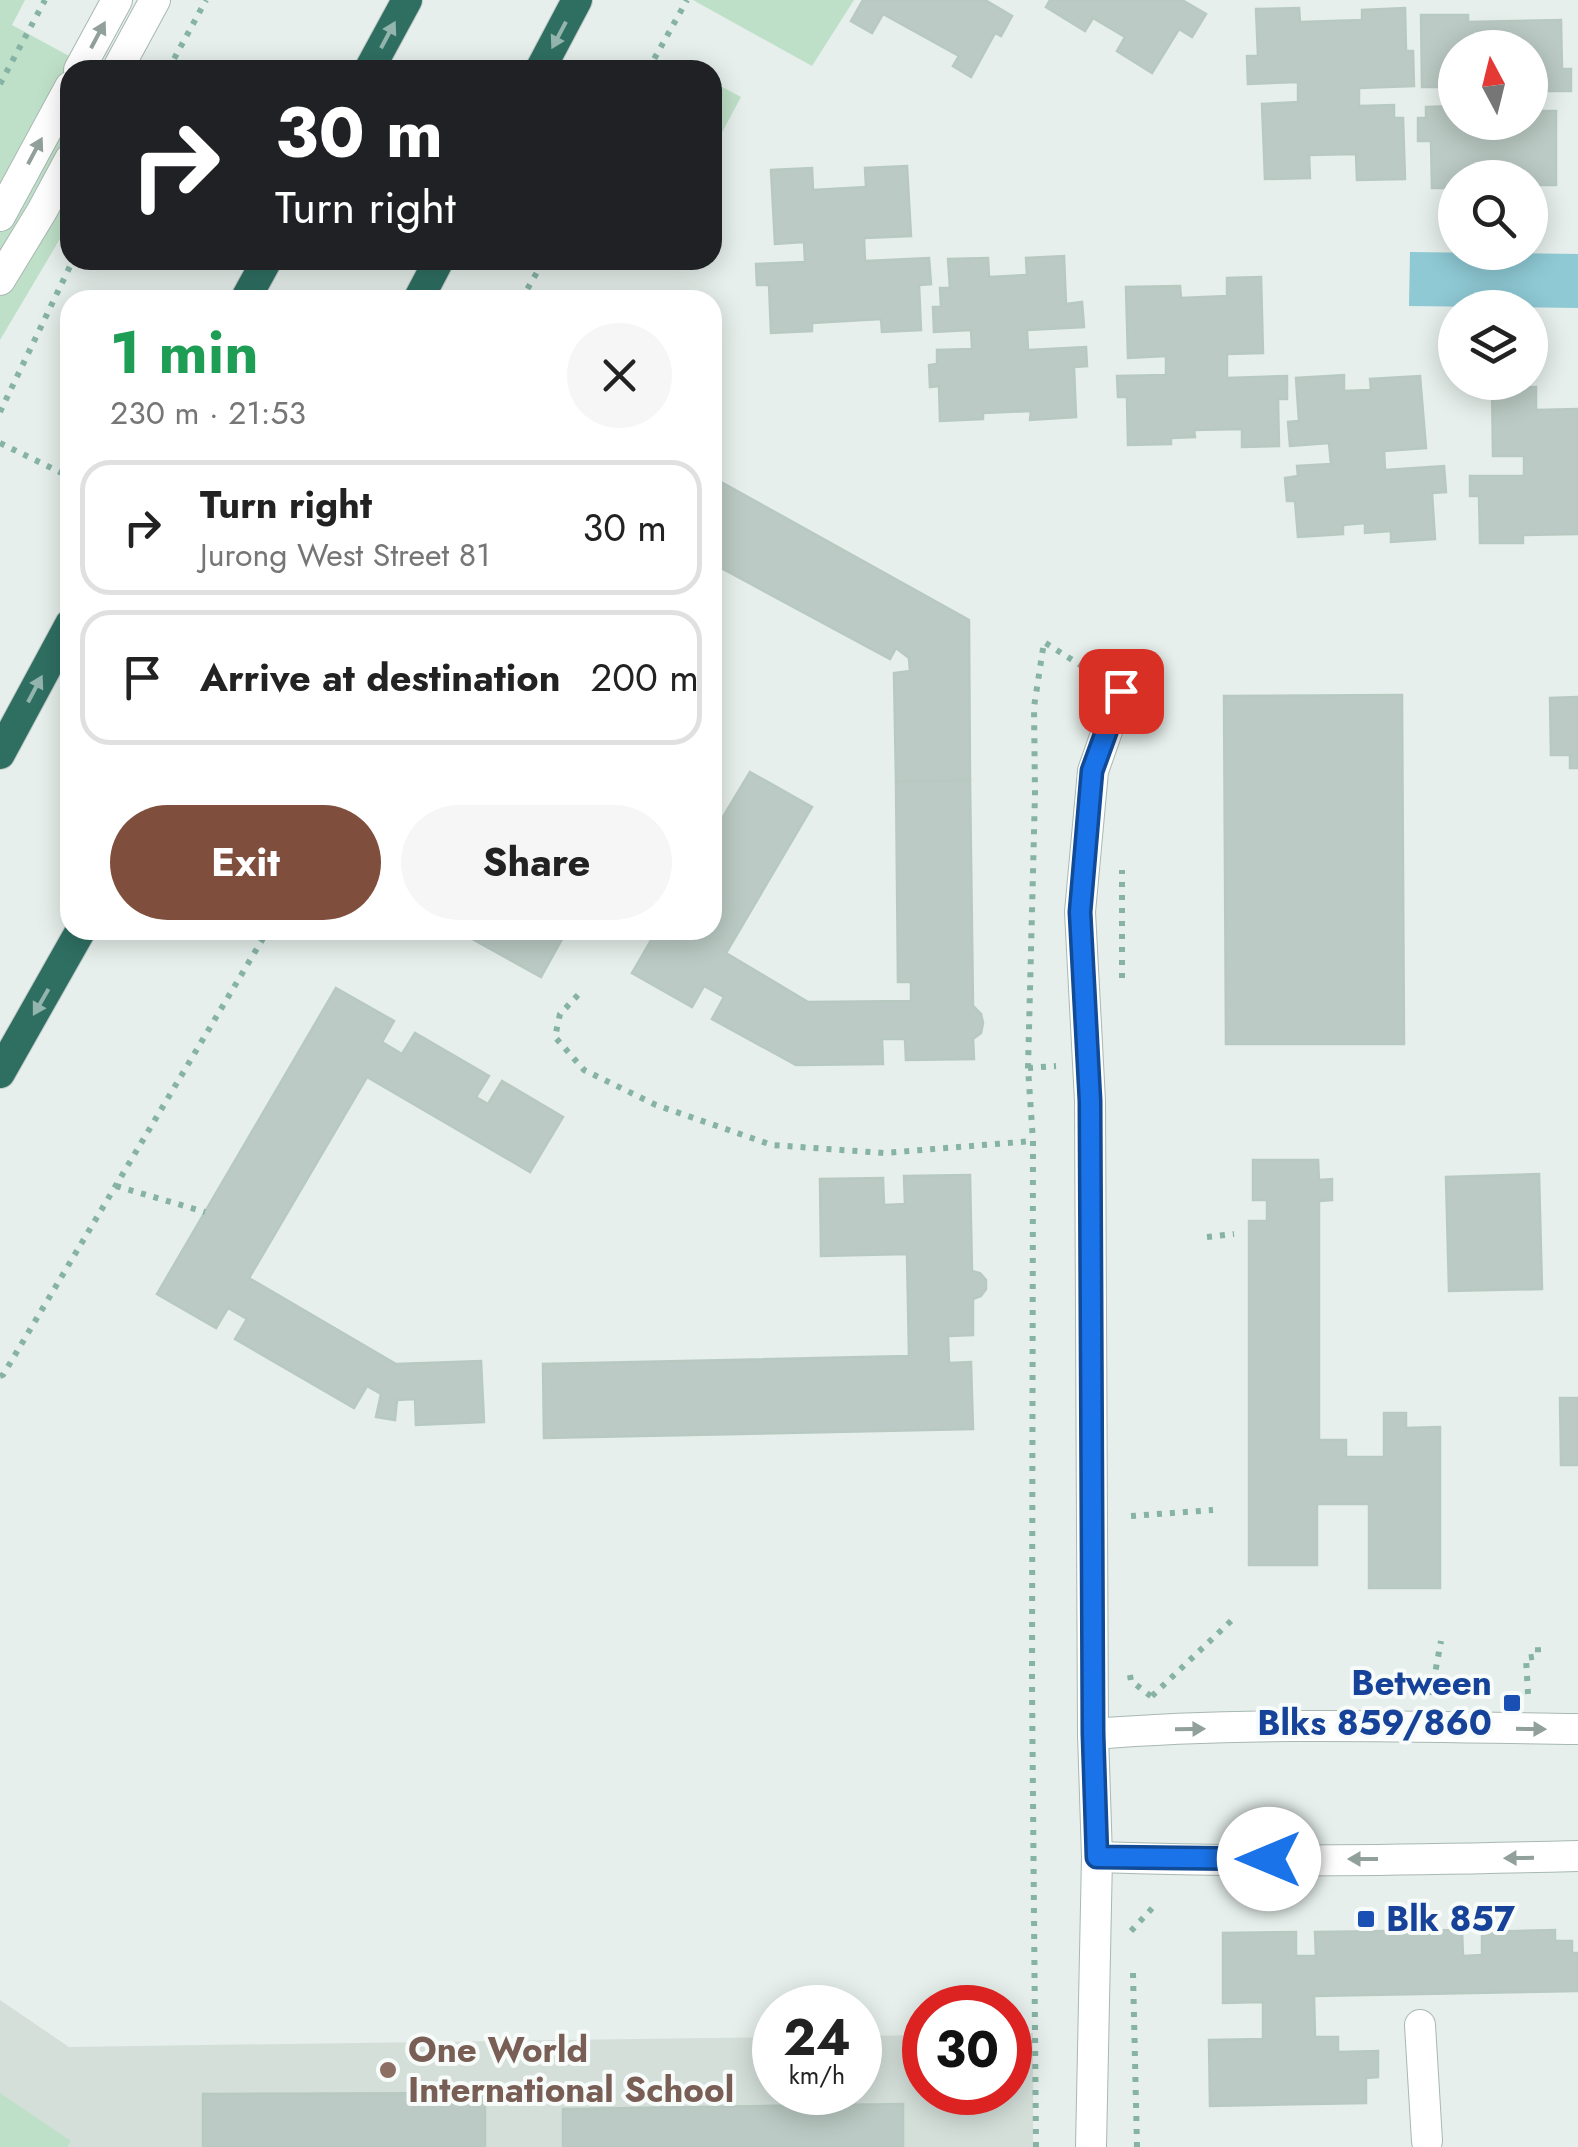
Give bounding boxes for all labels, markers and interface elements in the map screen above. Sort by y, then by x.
one-way arrow [89,21,106,49]
one-way arrow [379,21,396,49]
one-way arrow [550,21,568,49]
north arrow [1438,30,1548,140]
map controls [1438,30,1548,400]
text: 30 m [275,82,443,183]
icon: right [110,100,240,230]
one-way arrow [26,137,43,166]
button: search [1438,160,1548,270]
text: Turn right [275,175,456,240]
button: layers [1438,290,1548,400]
text: 1 min [110,309,259,396]
button: close [567,323,672,428]
text: 230 m · 21:53 [110,390,306,436]
text: Turn right [200,477,372,532]
icon: right [115,500,170,555]
text: 30 m [582,500,667,555]
text: Jurong West Street 81 [200,532,491,578]
pin [1079,649,1164,734]
icon: arrive [115,650,170,705]
text: Arrive at destination [200,650,561,705]
text: 200 m [591,650,699,705]
icon: arrive [1094,664,1149,719]
one-way arrow [26,674,43,703]
button: Exit [110,805,381,920]
button: Share [401,805,672,920]
one-way arrow [33,988,50,1016]
place label: Between Blks 859/860 [1257,1658,1492,1748]
marker: Between Blks 859/860 [1501,1692,1523,1714]
one-way arrow [1175,1721,1207,1737]
one-way arrow [1515,1721,1547,1737]
position arrow [1217,1807,1321,1911]
one-way arrow [1503,1850,1535,1866]
one-way arrow [1347,1851,1379,1867]
place label: Blk 857 [1386,1894,1516,1944]
marker: Blk 857 [1355,1908,1377,1930]
speed limit sign: 30 [902,1985,1032,2115]
text: 24 [783,2001,851,2074]
place label: One World International School [408,2025,734,2115]
text: km/h [789,2057,845,2093]
marker: One World International School [377,2059,399,2081]

